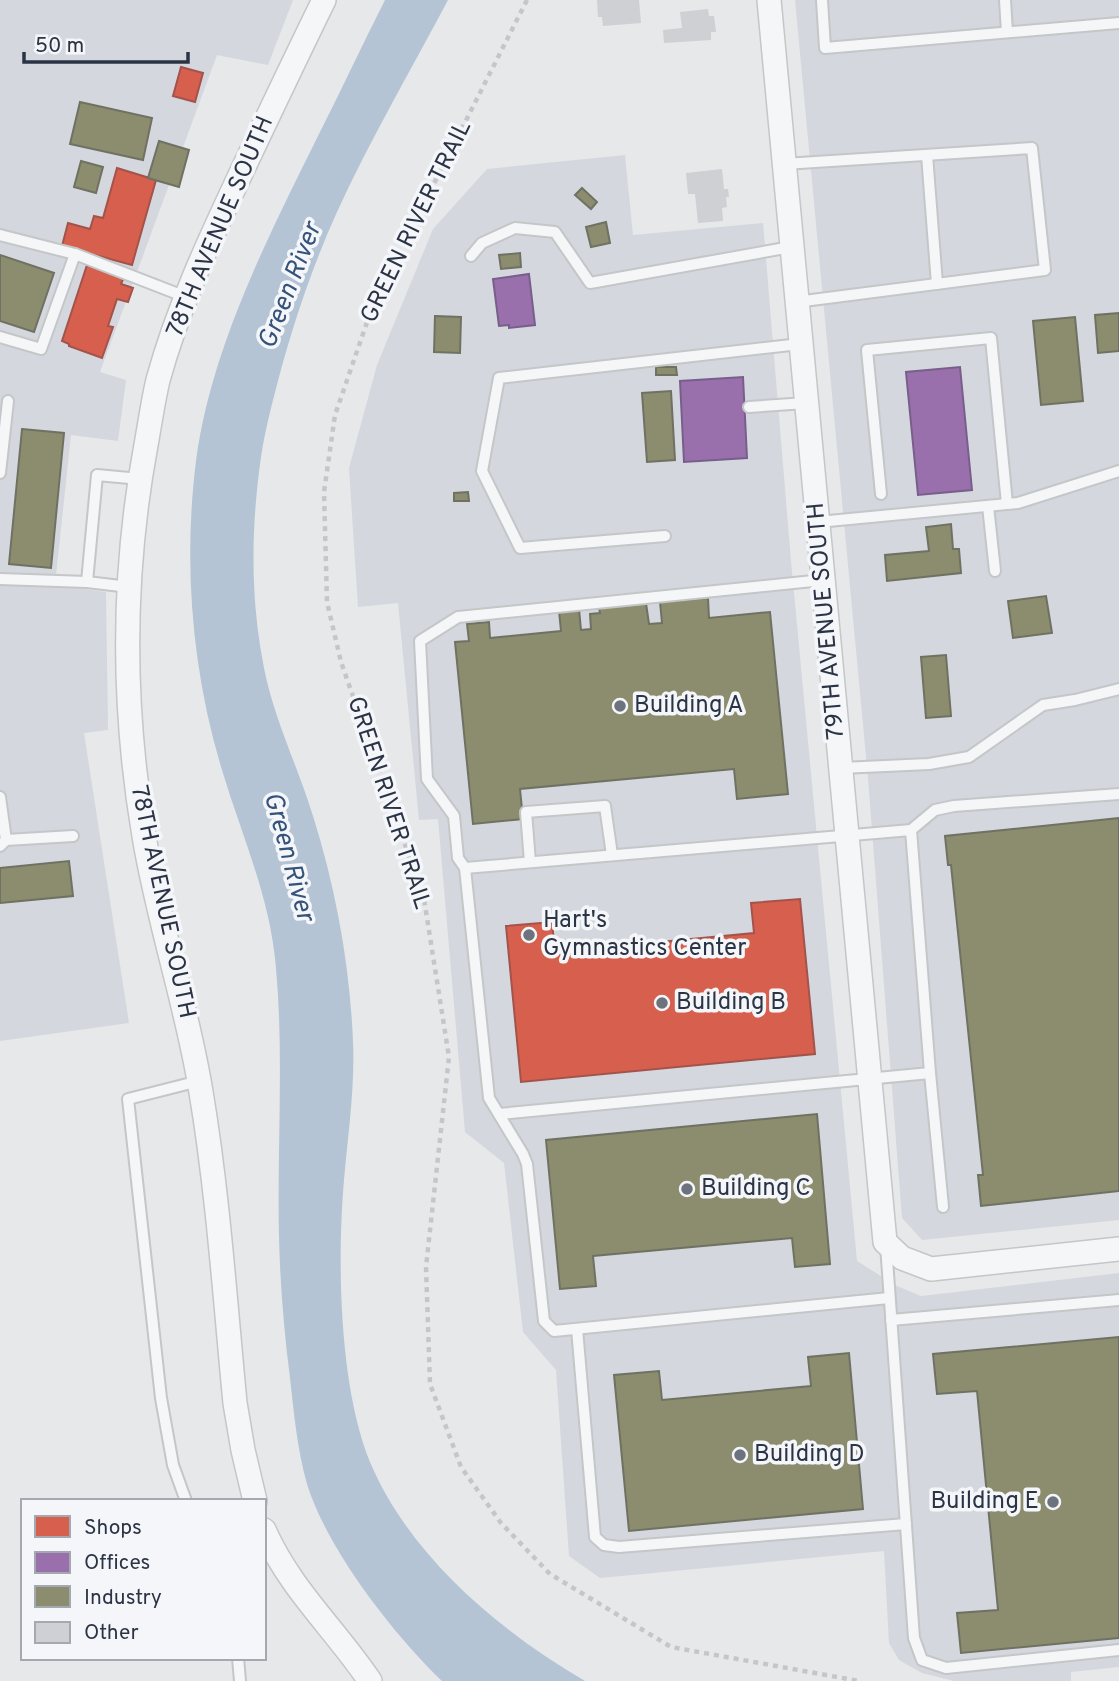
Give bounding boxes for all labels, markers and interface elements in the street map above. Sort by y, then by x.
scale bar [24,21,189,65]
text: 50 m [35,33,84,60]
street label: 78TH AVENUE SOUTH [161,112,281,342]
street label: GREEN RIVER TRAIL [355,116,479,328]
water label: Green River [252,216,331,354]
street label: 79TH AVENUE SOUTH [802,501,852,741]
place label: Building A [634,691,744,721]
street label: GREEN RIVER TRAIL [340,693,436,913]
marker: Building A [612,698,628,714]
street label: 78TH AVENUE SOUTH [123,783,201,1021]
water label: Green River [255,789,322,927]
place label: Hart's Gymnastics Center [543,906,747,964]
marker: Hart's Gymnastics Center [521,927,537,943]
place label: Building B [676,988,786,1018]
marker: Building B [654,995,670,1011]
place label: Building C [701,1174,811,1204]
marker: Building C [679,1181,695,1197]
place label: Building D [754,1440,865,1470]
marker: Building D [732,1447,748,1463]
place label: Building E [930,1487,1039,1517]
marker: Building E [1045,1494,1061,1510]
legend [21,1499,266,1660]
text: Shops [84,1515,142,1542]
text: Offices [84,1550,150,1577]
text: Industry [84,1585,162,1612]
text: Other [84,1620,139,1647]

